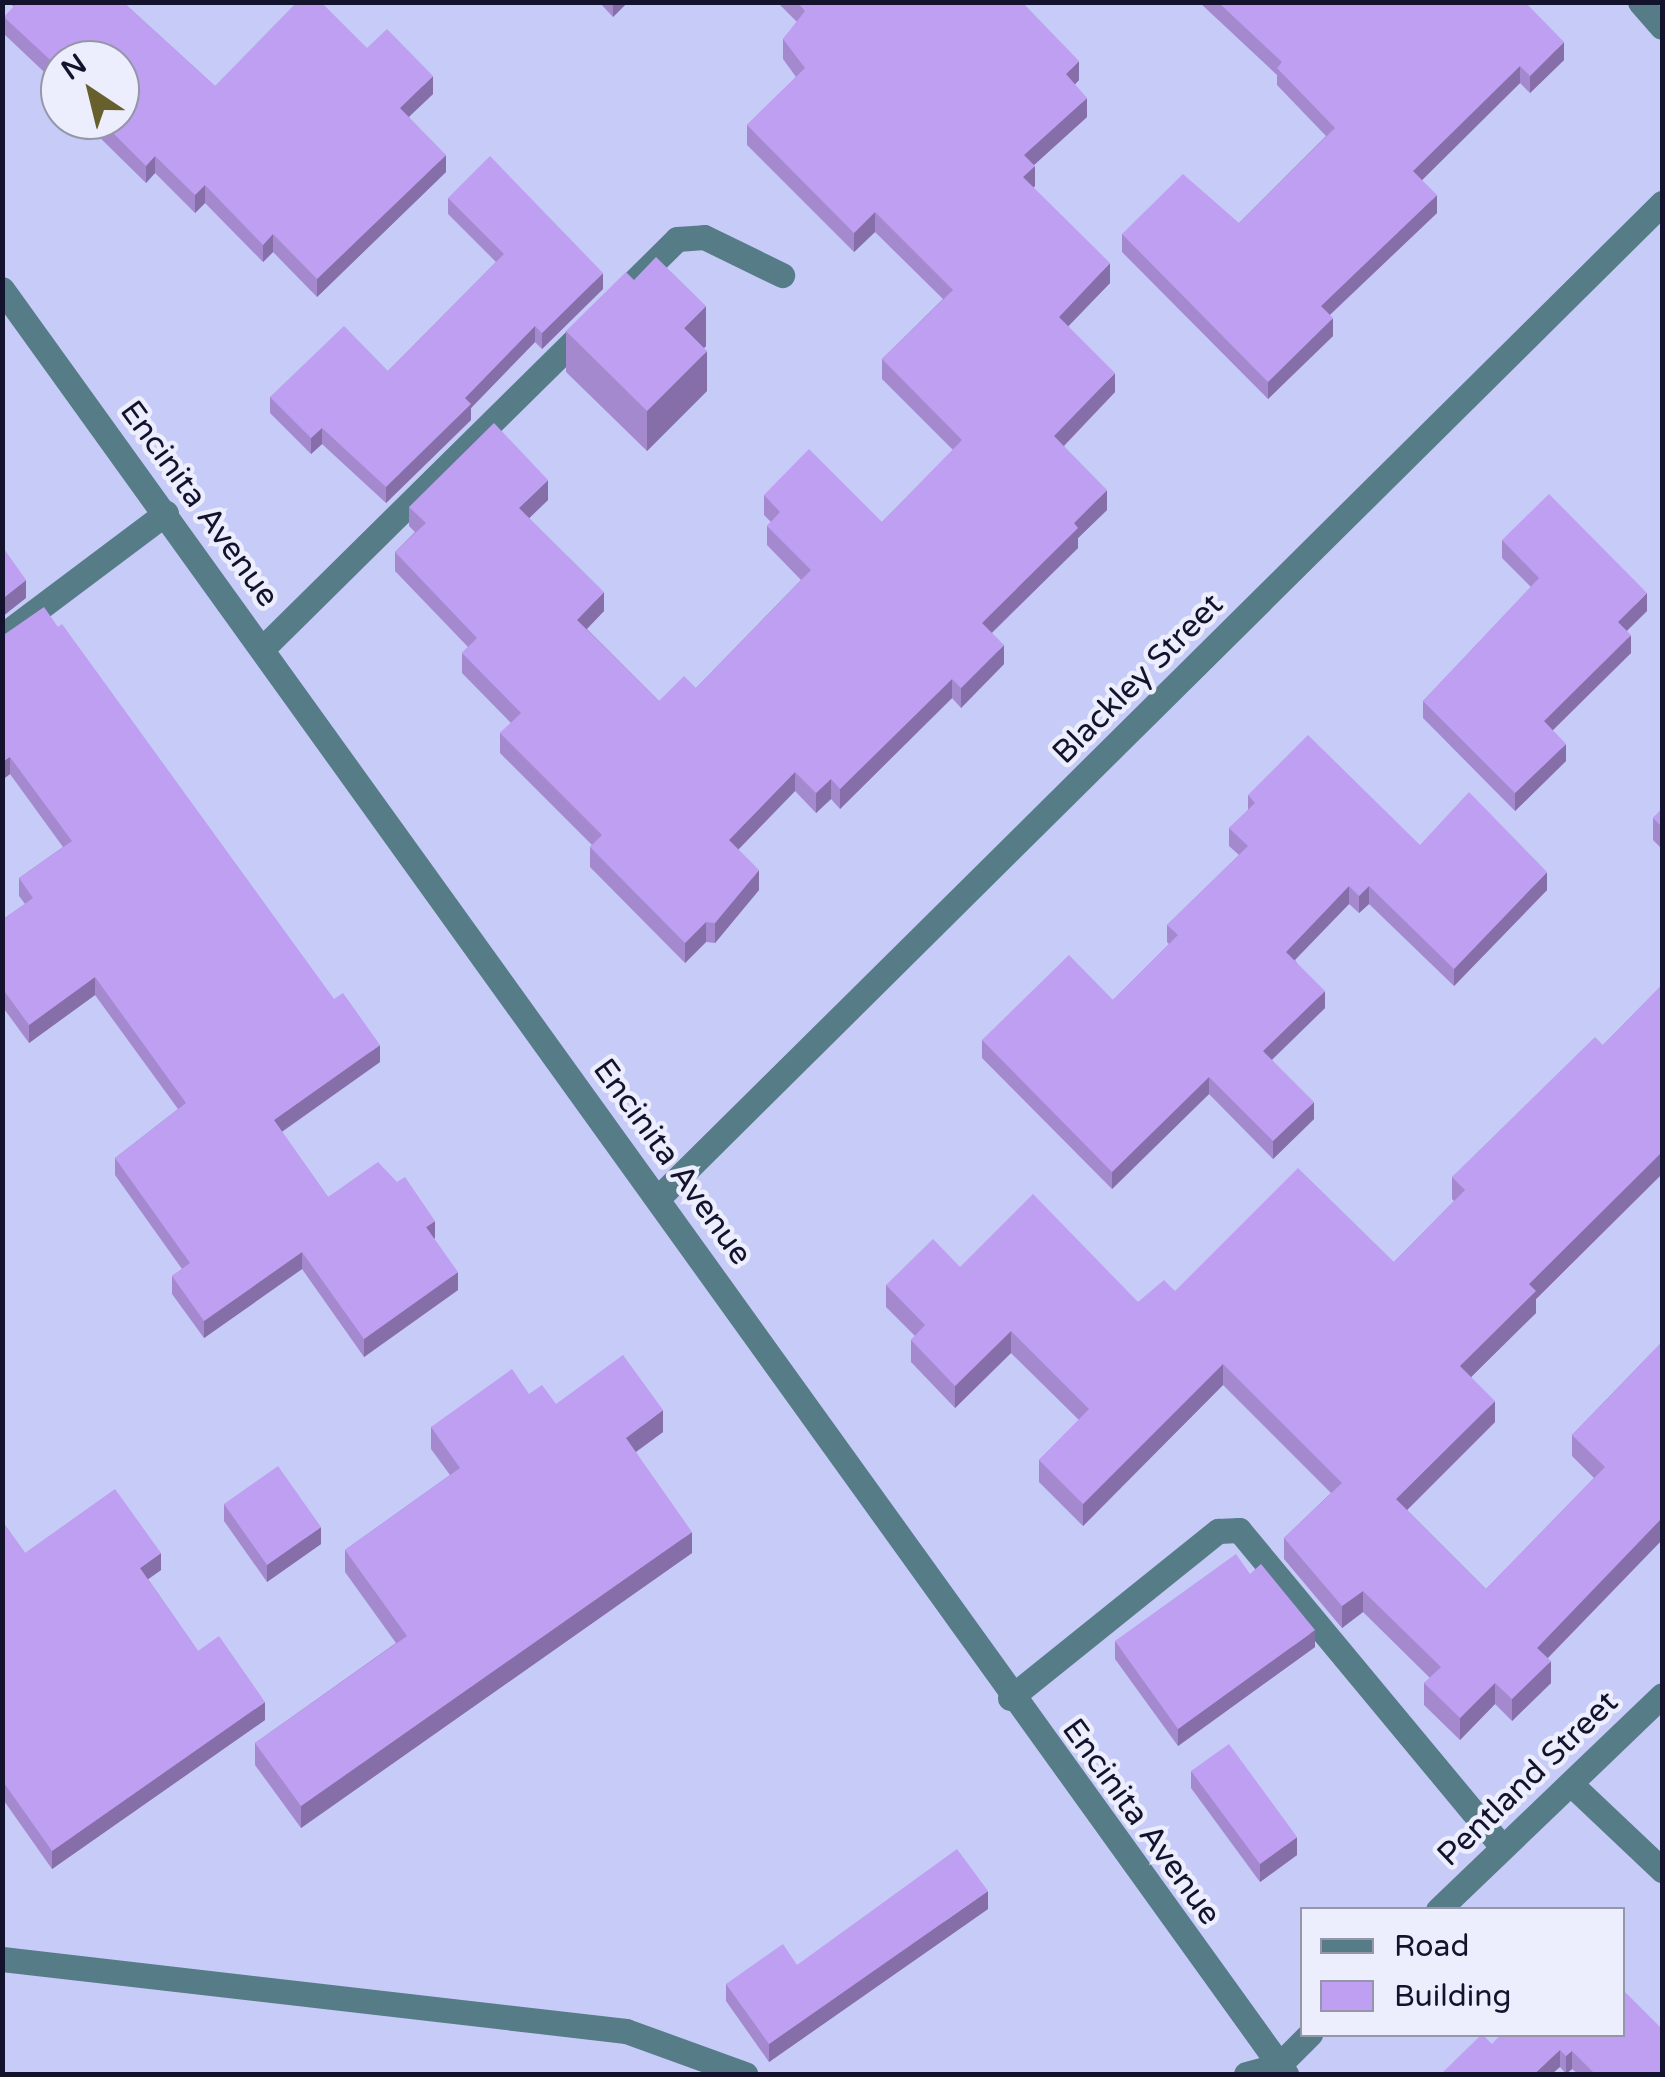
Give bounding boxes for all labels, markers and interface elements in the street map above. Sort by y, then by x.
north arrow [40,40,140,140]
text: N [55,47,93,87]
street label: Encinita Avenue [111,394,287,614]
street label: Blackley Street [1045,586,1231,772]
street label: Encinita Avenue [584,1052,760,1272]
street label: Pentland Street [1430,1683,1626,1875]
street label: Encinita Avenue [1053,1712,1229,1932]
legend [1300,1907,1625,2037]
text: Road [1394,1928,1469,1965]
text: Building [1394,1978,1511,2015]

